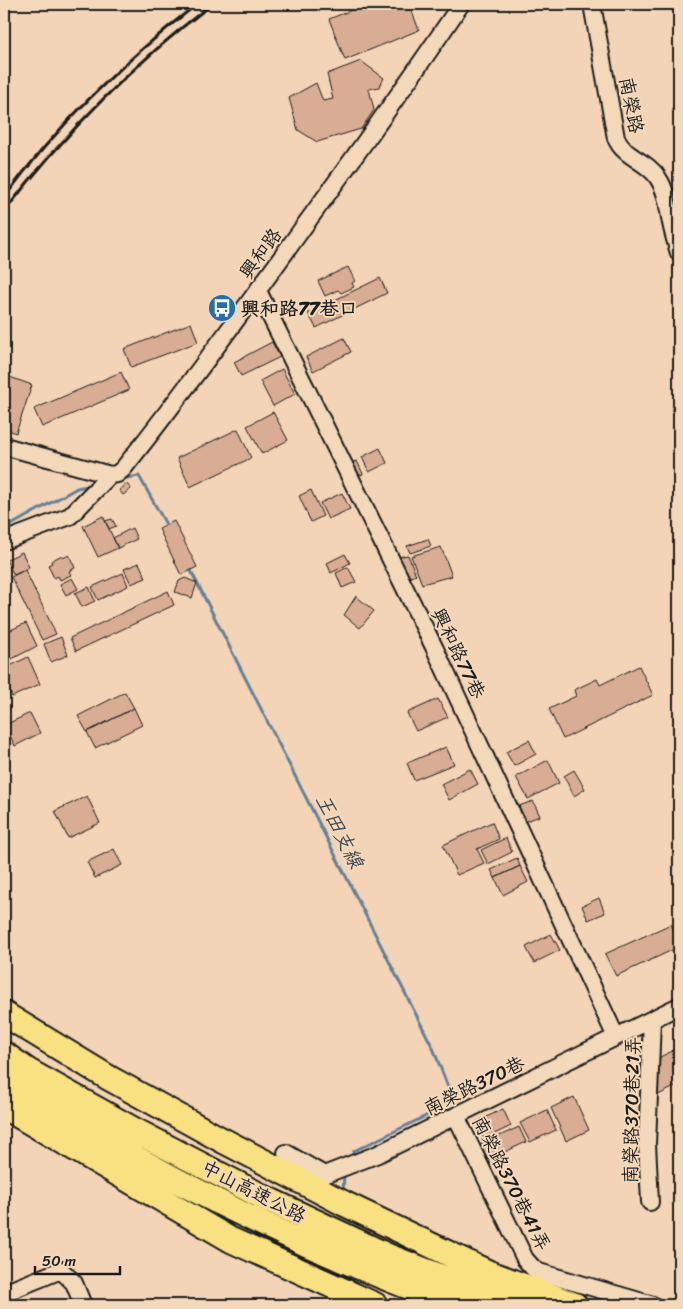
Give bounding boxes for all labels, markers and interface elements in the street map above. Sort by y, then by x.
street label: 南榮路 [610,74,653,136]
street label: 興和路 [230,221,291,286]
place label: 興和路77巷口 [241,292,358,325]
bus stop icon: 興和路77巷口 [207,293,237,323]
street label: 興和路77巷 [422,602,495,704]
water label: 王田支線 [306,788,374,876]
street label: 南榮路370巷21弄 [614,1036,649,1184]
street label: 南榮路370巷 [418,1047,531,1124]
street label: 南榮路370巷41弄 [463,1110,560,1257]
street label: 中山高速公路 [195,1151,312,1232]
scale bar [35,1244,120,1276]
text: 50 m [42,1248,77,1274]

